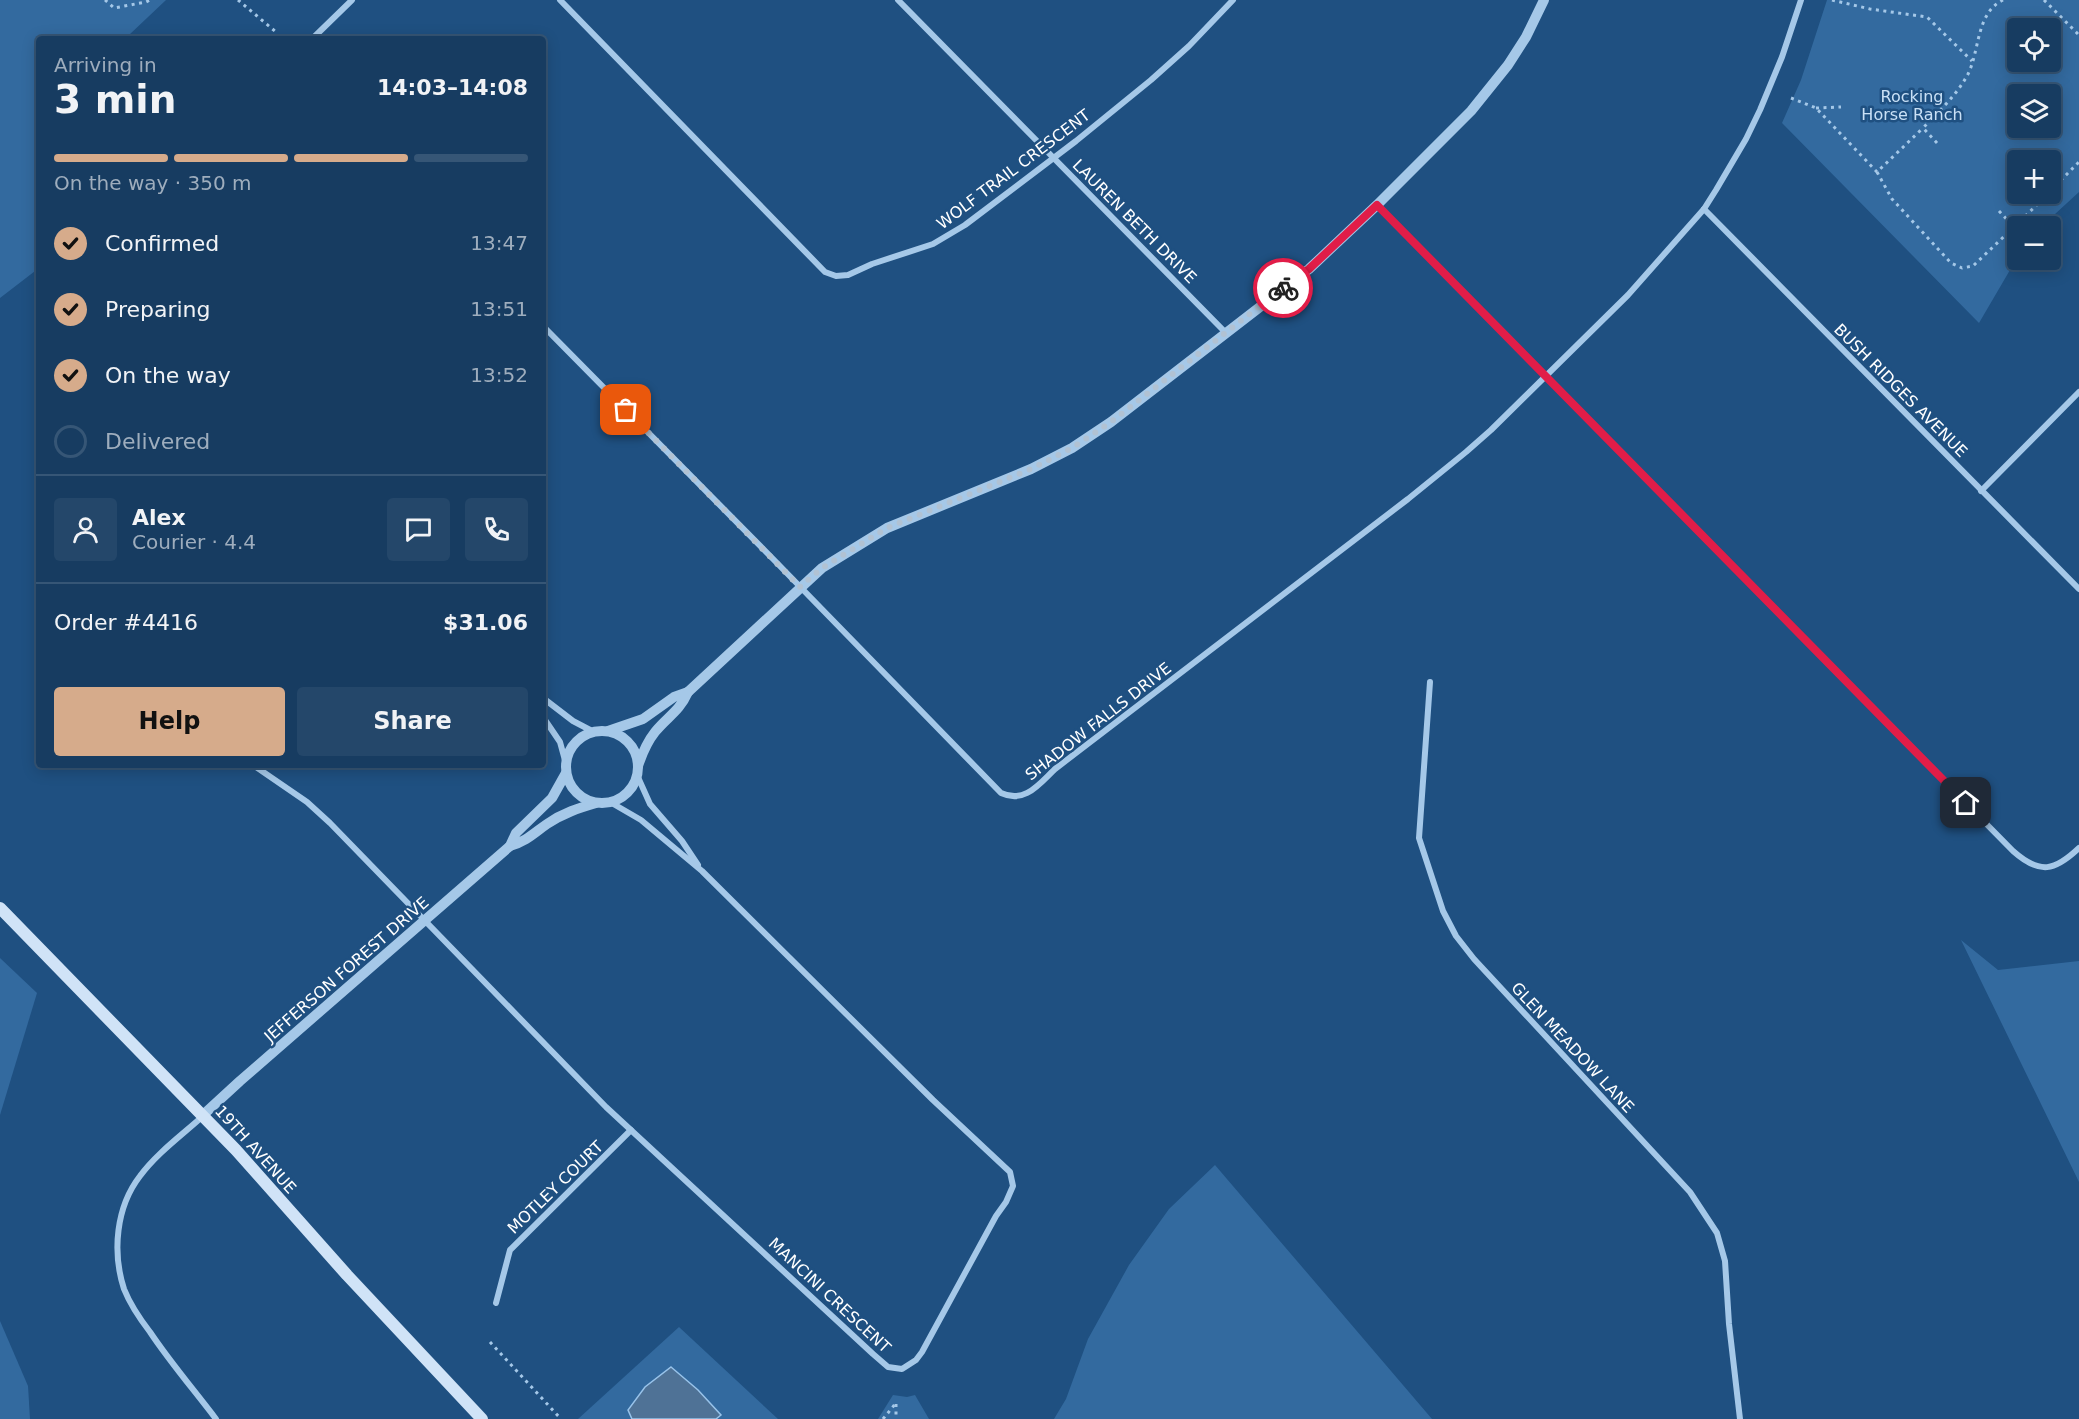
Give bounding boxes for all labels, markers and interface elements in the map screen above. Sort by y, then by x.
map controls [2007,18,2061,270]
button: locate [2007,18,2061,72]
text: Arriving in [54,53,157,77]
text: 14:03–14:08 [377,75,528,100]
text: 3 min [54,77,176,122]
button: layers [2007,84,2061,138]
park label: Rocking Horse Ranch [1861,87,1963,124]
street label: WOLF TRAIL CRESCENT [933,105,1094,233]
button: + [2007,150,2061,204]
street label: LAUREN BETH DRIVE [1069,155,1201,287]
text: On the way · 350 m [54,171,252,195]
button: − [2007,216,2061,270]
icon: check [54,227,87,260]
text: Confirmed [105,231,219,256]
text: 13:47 [470,231,528,255]
courier [1253,258,1313,318]
icon: bike [1267,272,1300,305]
icon: check [54,293,87,326]
text: Preparing [105,297,211,322]
text: 13:51 [470,297,528,321]
street label: BUSH RIDGES AVENUE [1830,320,1971,461]
icon: check [54,359,87,392]
text: On the way [105,363,231,388]
text: 13:52 [470,363,528,387]
pin [600,384,651,435]
icon: bag [609,393,642,426]
text: Delivered [105,429,210,454]
button: person [54,498,117,561]
button: chat [387,498,450,561]
button: phone [465,498,528,561]
text: Alex [132,505,186,530]
text: Courier · 4.4 [132,530,256,554]
text: Order #4416 [54,610,198,635]
text: $31.06 [443,610,528,635]
street label: SHADOW FALLS DRIVE [1022,659,1175,784]
button: Help [54,687,285,756]
button: Share [297,687,528,756]
pin [1940,777,1991,828]
icon: home [1949,786,1982,819]
street label: JEFFERSON FOREST DRIVE [260,893,432,1047]
street label: GLEN MEADOW LANE [1507,978,1638,1117]
street label: 19TH AVENUE [211,1101,300,1197]
street label: MOTLEY COURT [504,1137,607,1238]
street label: MANCINI CRESCENT [765,1234,895,1357]

